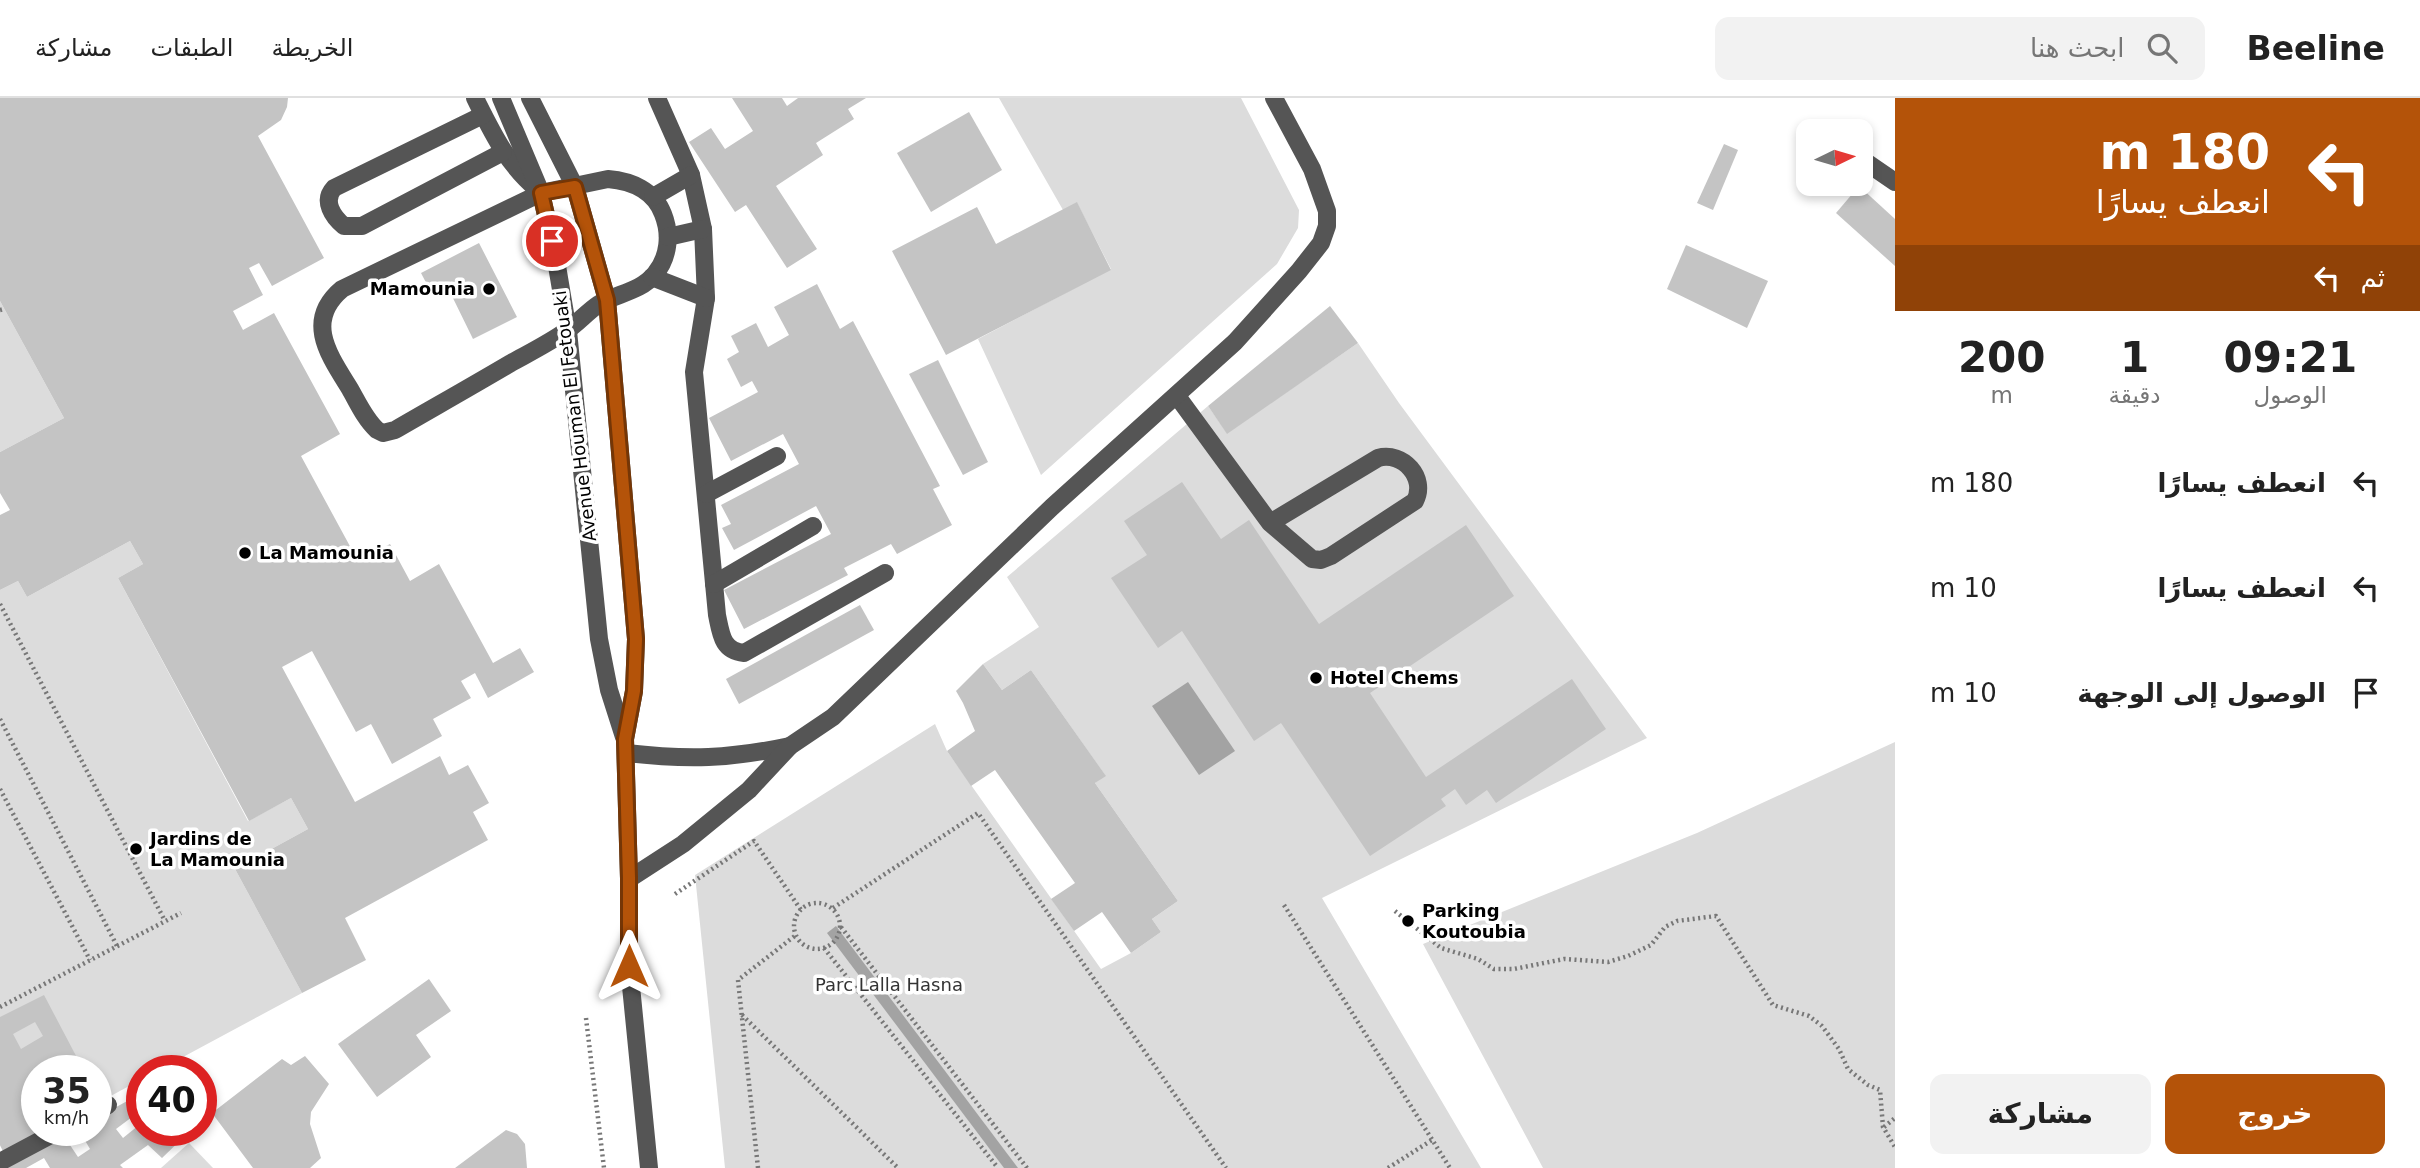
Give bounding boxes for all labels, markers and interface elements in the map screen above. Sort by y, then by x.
search box [1715,17,2205,80]
icon: search [2143,29,2181,67]
text: Beeline [2247,29,2385,68]
text: ابحث هنا [2030,33,2125,63]
text: مشاركة [35,34,112,62]
text: الطبقات [150,34,233,62]
text: الخريطة [271,34,353,62]
north arrow [1796,119,1872,196]
map controls [1796,119,1873,196]
text: 180 m [2100,124,2270,181]
icon: left [2294,126,2385,217]
text: انعطف يسارًا [2096,183,2270,221]
pin [522,211,582,271]
icon: arrive [533,222,571,260]
icon: left [2308,259,2346,297]
text: ثم [2360,263,2385,293]
place label: Mamounia [370,278,475,299]
marker: Mamounia [481,281,497,297]
street label: Avenue Houman El Fetouaki [549,289,600,543]
text: 200 [1958,333,2046,382]
text: 1 [2120,333,2149,382]
text: 09:21 [2223,333,2357,382]
text: m [1991,382,2013,408]
text: دقيقة [2108,382,2161,408]
text: الوصول [2254,382,2327,408]
icon: left [2347,464,2385,502]
text: 180 m [1930,468,2013,498]
text: انعطف يسارًا [2157,468,2326,498]
place label: La Mamounia [259,542,394,563]
marker: La Mamounia [237,545,253,561]
icon: left [2347,569,2385,607]
text: 10 m [1930,573,1997,603]
text: انعطف يسارًا [2157,573,2326,603]
place label: Hotel Chems [1330,667,1458,688]
marker: Hotel Chems [1308,670,1324,686]
icon: arrive [2347,674,2385,712]
text: 10 m [1930,678,1997,708]
text: الوصول إلى الوجهة [2077,678,2326,708]
place label: Jardins de La Mamounia [148,828,285,870]
marker: Jardins de La Mamounia [128,841,144,857]
place label: Parking Koutoubia [1422,900,1526,942]
marker: Parking Koutoubia [1400,913,1416,929]
position arrow [592,929,666,1003]
park label: Parc Lalla Hasna [815,974,963,995]
speed limit sign: 40 [126,1055,217,1146]
text: 35 [42,1071,91,1111]
button: مشاركة [1930,1074,2151,1154]
button: خروج [2165,1074,2385,1154]
text: km/h [44,1107,89,1128]

